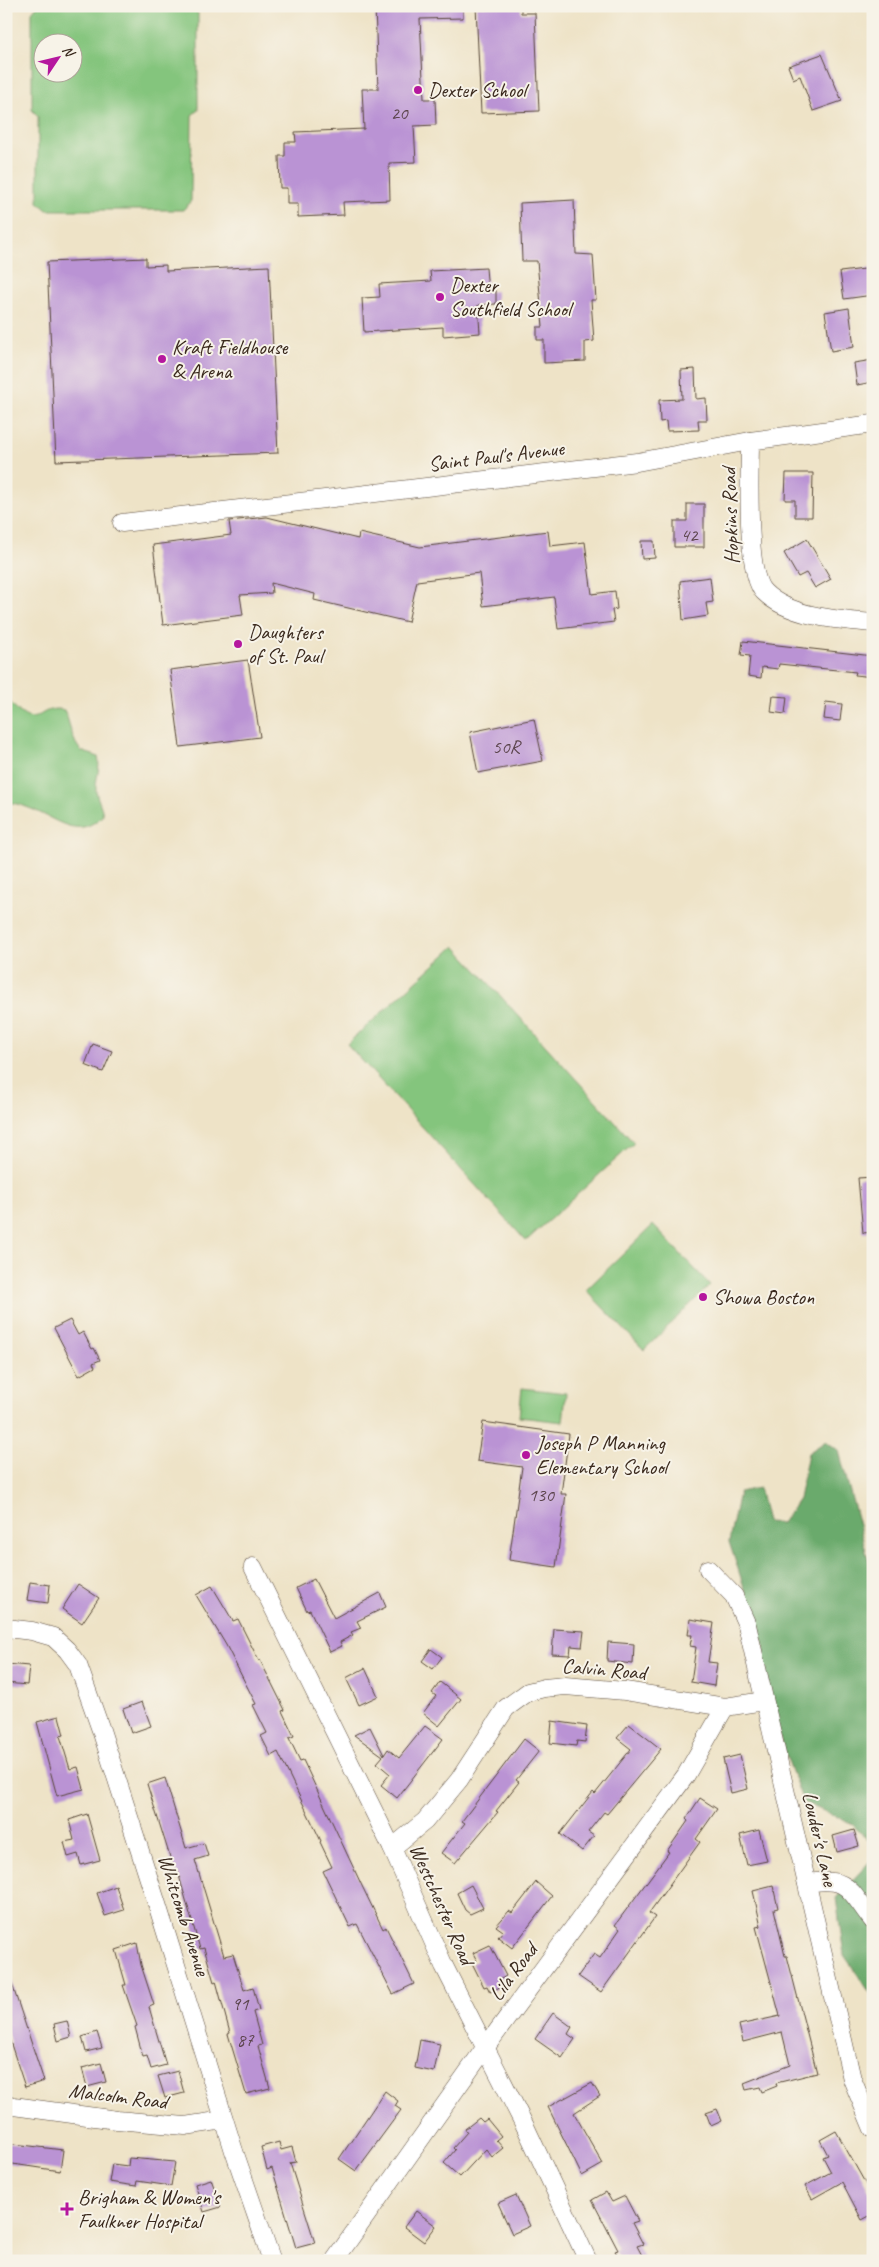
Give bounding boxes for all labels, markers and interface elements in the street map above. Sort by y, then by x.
north arrow [32,32,82,82]
text: N [59,42,79,61]
place label: Dexter School [428,77,529,103]
marker: Dexter School [412,84,424,96]
house number: 20 [390,101,409,125]
place label: Dexter Southfield School [450,272,574,322]
marker: Dexter Southfield School [434,291,446,303]
place label: Kraft Fieldhouse & Arena [172,334,289,384]
marker: Kraft Fieldhouse & Arena [156,353,168,365]
street label: Saint Paul's Avenue [427,435,566,477]
street label: Hopkins Road [715,464,745,565]
house number: 42 [680,523,699,547]
place label: Daughters of St. Paul [248,619,326,669]
marker: Daughters of St. Paul [232,638,244,650]
house number: 50R [492,735,522,759]
place label: Showa Boston [713,1284,815,1310]
marker: Showa Boston [697,1291,709,1303]
place label: Joseph P Manning Elementary School [535,1430,671,1480]
marker: Joseph P Manning Elementary School [520,1449,532,1461]
house number: 130 [528,1483,555,1507]
street label: Calvin Road [561,1652,651,1686]
street label: Louder's Lane [797,1789,844,1890]
street label: Westchester Road [404,1840,482,1972]
street label: Whitcomb Avenue [152,1851,216,1980]
street label: Lila Road [483,1935,545,2006]
house number: 91 [231,1992,250,2016]
house number: 87 [236,2028,255,2052]
street label: Malcolm Road [67,2077,172,2115]
place label: Brigham & Women's Faulkner Hospital [78,2184,222,2234]
marker: Brigham & Women's Faulkner Hospital [60,2202,74,2216]

